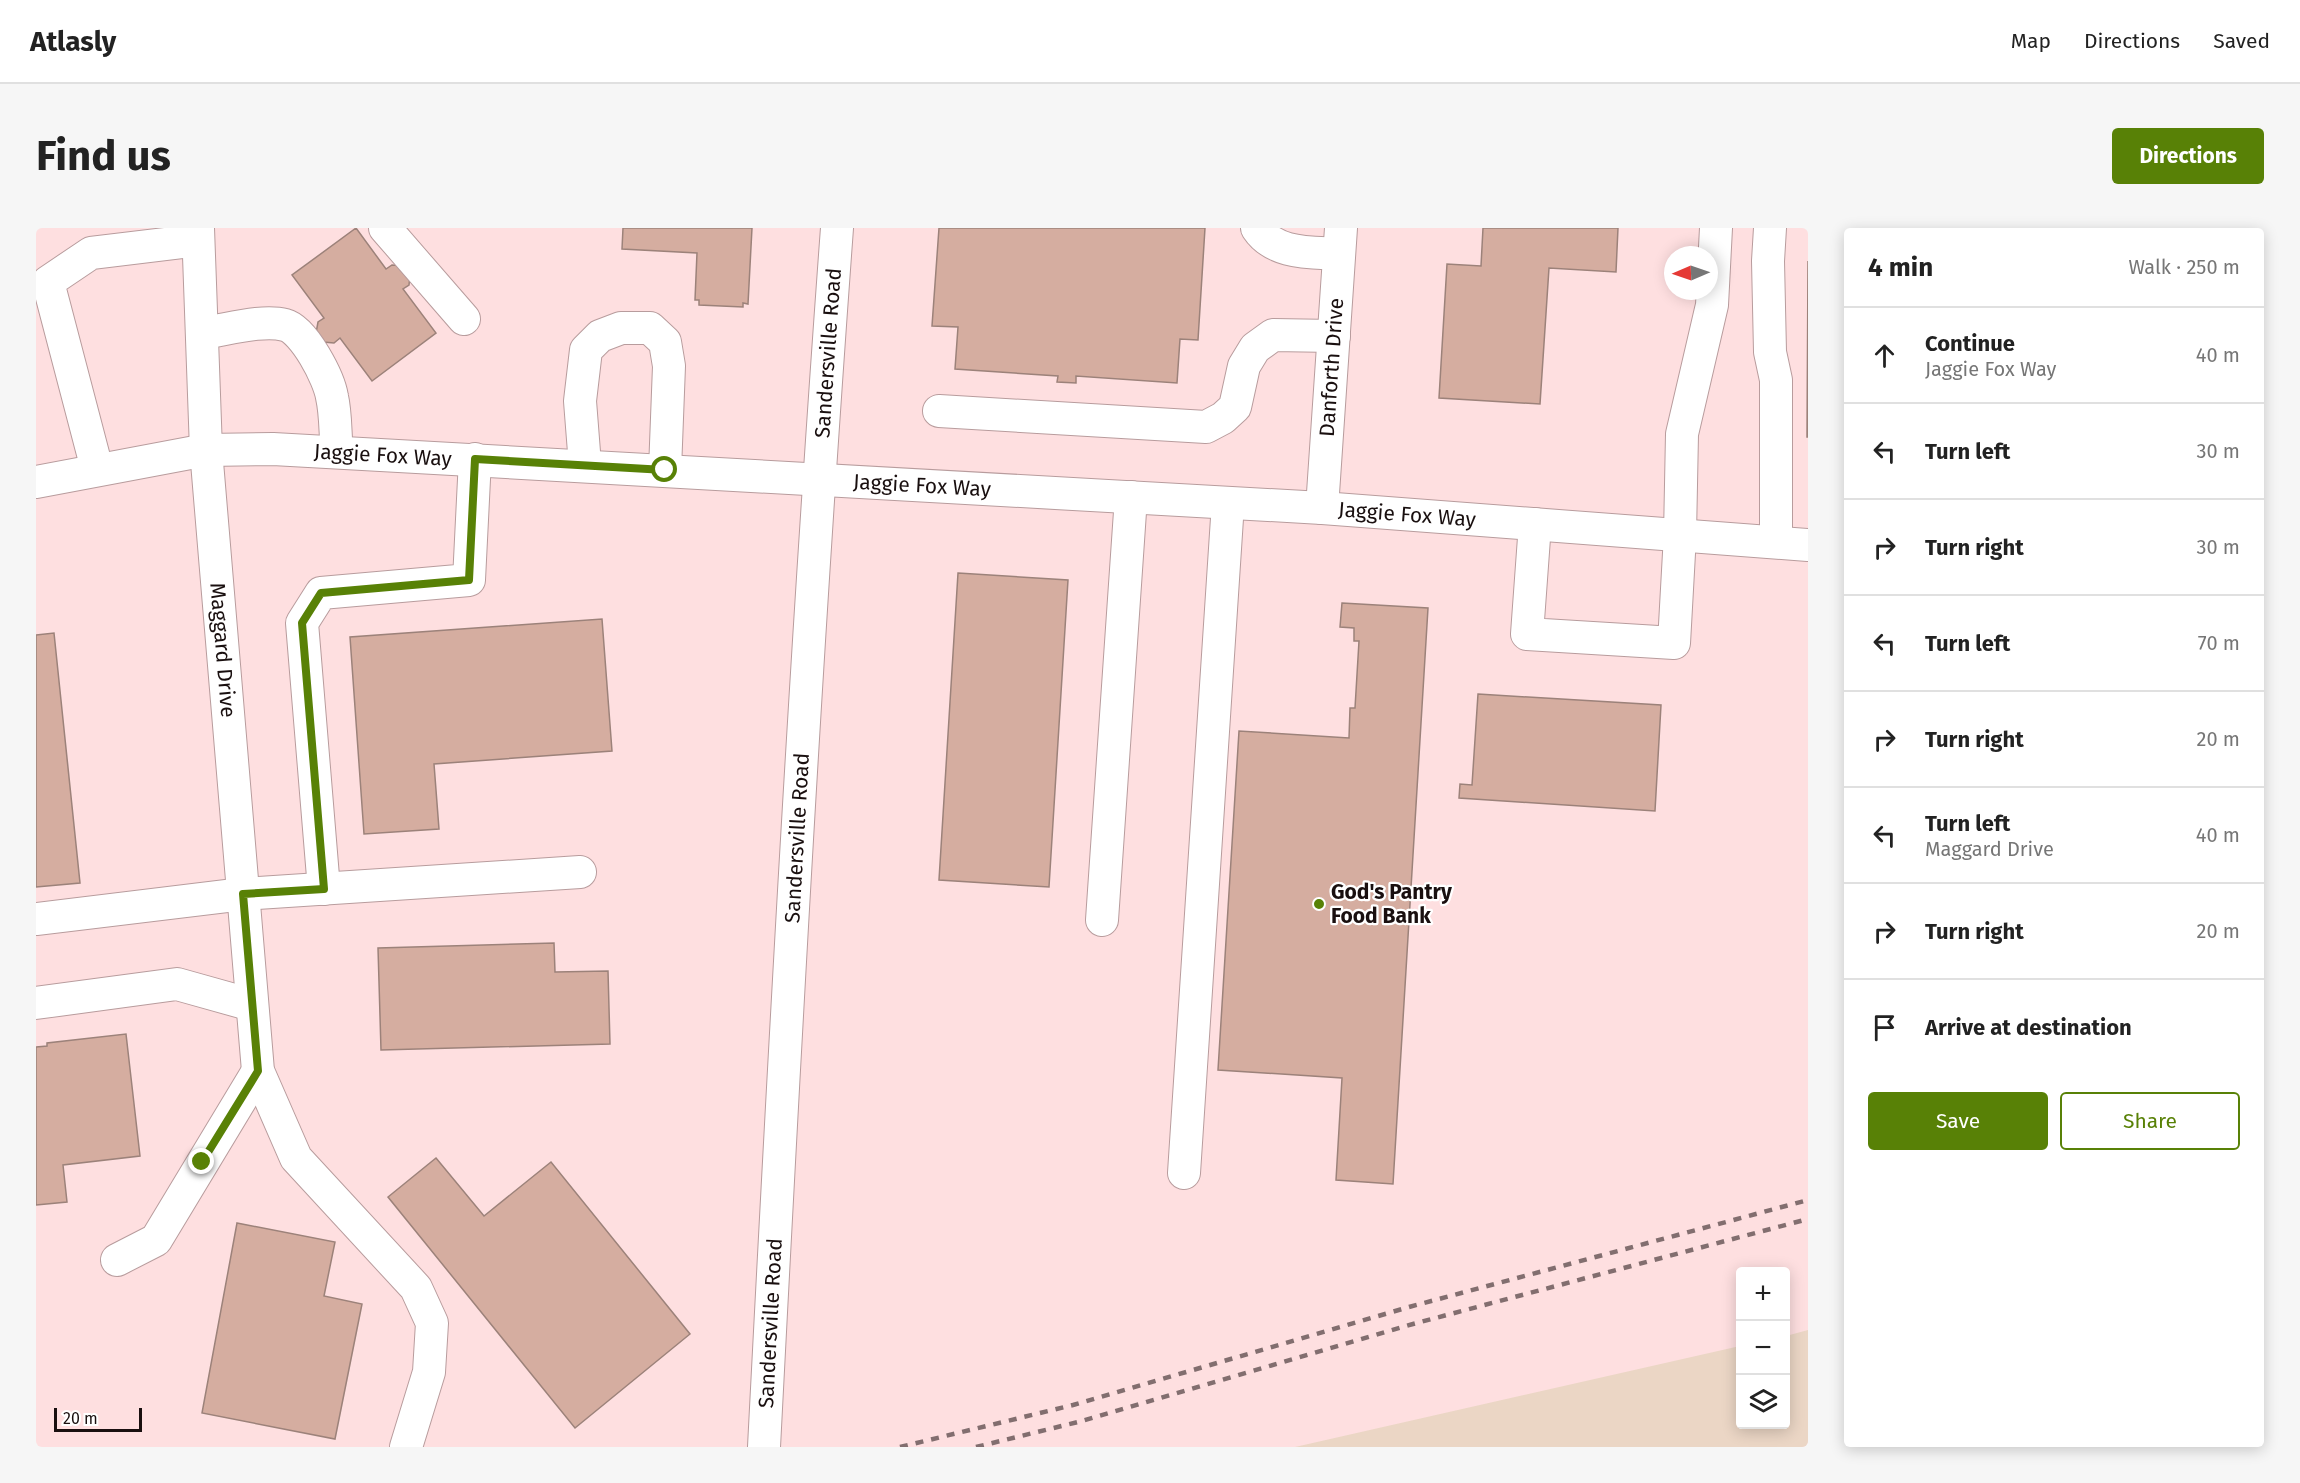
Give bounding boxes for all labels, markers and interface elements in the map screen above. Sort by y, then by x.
text: Atlasly [30,25,116,58]
text: Map [2011,28,2051,54]
text: Directions [2084,28,2180,54]
text: Saved [2213,28,2270,54]
button: Directions [2112,128,2264,184]
text: Find us [36,131,171,181]
north arrow [1664,246,1718,300]
text: 4 min [1868,252,1933,283]
text: Walk · 250 m [2128,255,2240,279]
street label: Sandersville Road [809,267,847,439]
street label: Danforth Drive [1314,297,1349,438]
text: Continue [1925,330,2015,357]
icon: ahead [1868,339,1901,372]
text: 40 m [2196,343,2240,367]
text: Jaggie Fox Way [1925,357,2056,381]
icon: left [1868,435,1901,468]
street label: Jaggie Fox Way [313,438,453,472]
text: Turn left [1925,438,2010,465]
text: 30 m [2196,439,2240,463]
route start [651,456,677,482]
street label: Jaggie Fox Way [852,469,992,502]
street label: Jaggie Fox Way [1337,496,1478,533]
icon: right [1868,531,1901,564]
text: Turn right [1925,534,2024,561]
text: 30 m [2196,535,2240,559]
street label: Maggard Drive [204,582,241,719]
icon: left [1868,627,1901,660]
text: Turn left [1925,630,2010,657]
text: 70 m [2198,631,2240,655]
icon: right [1868,723,1901,756]
text: Turn right [1925,726,2024,753]
text: 20 m [2197,727,2240,751]
street label: Sandersville Road [779,752,815,924]
text: Turn left [1925,810,2010,837]
icon: left [1868,819,1901,852]
text: 40 m [2196,823,2240,847]
text: Maggard Drive [1925,837,2054,861]
place label: God's Pantry Food Bank [1331,879,1452,929]
marker: God's Pantry Food Bank [1312,897,1326,911]
icon: right [1868,915,1901,948]
text: Turn right [1925,918,2024,945]
text: 20 m [2197,919,2240,943]
icon: arrive [1868,1011,1901,1044]
text: Arrive at destination [1925,1014,2132,1041]
button: Save [1868,1092,2048,1150]
button: Share [2060,1092,2240,1150]
route end [188,1148,214,1174]
street label: Sandersville Road [753,1237,788,1409]
map controls [1736,1267,1790,1429]
button: + [1736,1267,1790,1321]
button: − [1736,1321,1790,1375]
button: layers [1736,1375,1790,1429]
scale bar [54,1405,142,1432]
text: 20 m [63,1409,98,1428]

